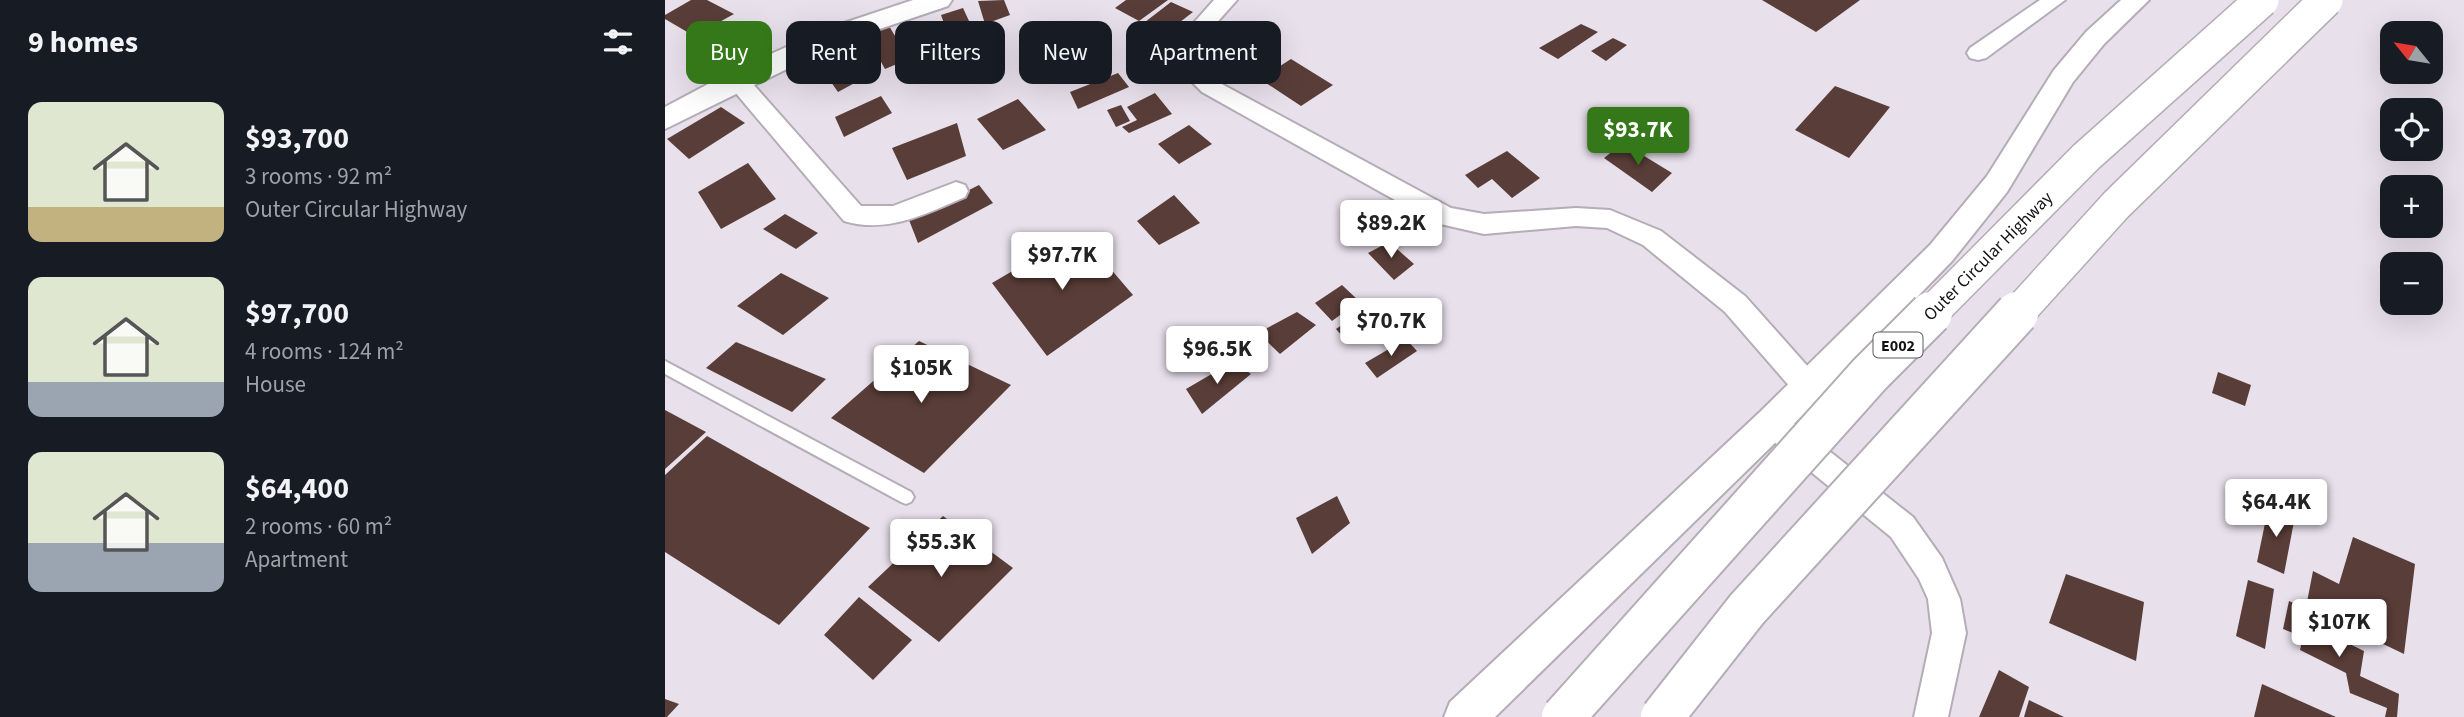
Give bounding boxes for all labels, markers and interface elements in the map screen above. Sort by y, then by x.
text: 9 homes [28,21,138,64]
chip: Buy [686,21,772,84]
chip: Rent [786,21,881,84]
chip: Filters [895,21,1005,84]
chip: New [1019,21,1112,84]
chip: Apartment [1126,21,1281,84]
north arrow [2380,21,2443,84]
map controls [2380,21,2443,315]
icon: filters [599,23,637,61]
button: locate [2380,98,2443,161]
pin: $93.7K [1581,108,1695,167]
text: $93.7K [1603,113,1673,146]
text: $93,700 [245,117,349,160]
icon: home [84,130,168,214]
text: 3 rooms · 92 m² [245,160,392,193]
button: + [2380,175,2443,238]
street label: Outer Circular Highway [1918,186,2059,327]
text: Outer Circular Highway [245,193,467,226]
pin: $89.2K [1334,201,1448,260]
text: $89.2K [1356,206,1426,239]
pin: $97.7K [1005,232,1119,292]
text: $97.7K [1027,238,1097,271]
button: − [2380,252,2443,315]
text: $97,700 [245,292,349,335]
pin: $70.7K [1334,298,1448,358]
text: $70.7K [1356,304,1426,337]
icon: home [84,305,168,389]
pin: $96.5K [1160,326,1274,386]
text: $96.5K [1182,332,1252,365]
road number: E002 [1873,332,1923,358]
text: 4 rooms · 124 m² [245,335,404,368]
pin: $105K [872,346,970,405]
text: $105K [890,351,952,384]
text: House [245,368,306,401]
text: $64,400 [245,467,349,510]
icon: home [84,480,168,564]
pin: $64.4K [2219,480,2333,539]
text: $64.4K [2241,485,2311,518]
text: 2 rooms · 60 m² [245,510,392,543]
pin: $55.3K [884,520,998,579]
text: $55.3K [906,525,976,558]
text: Apartment [245,543,348,576]
pin: $107K [2290,600,2388,659]
text: $107K [2308,605,2370,638]

